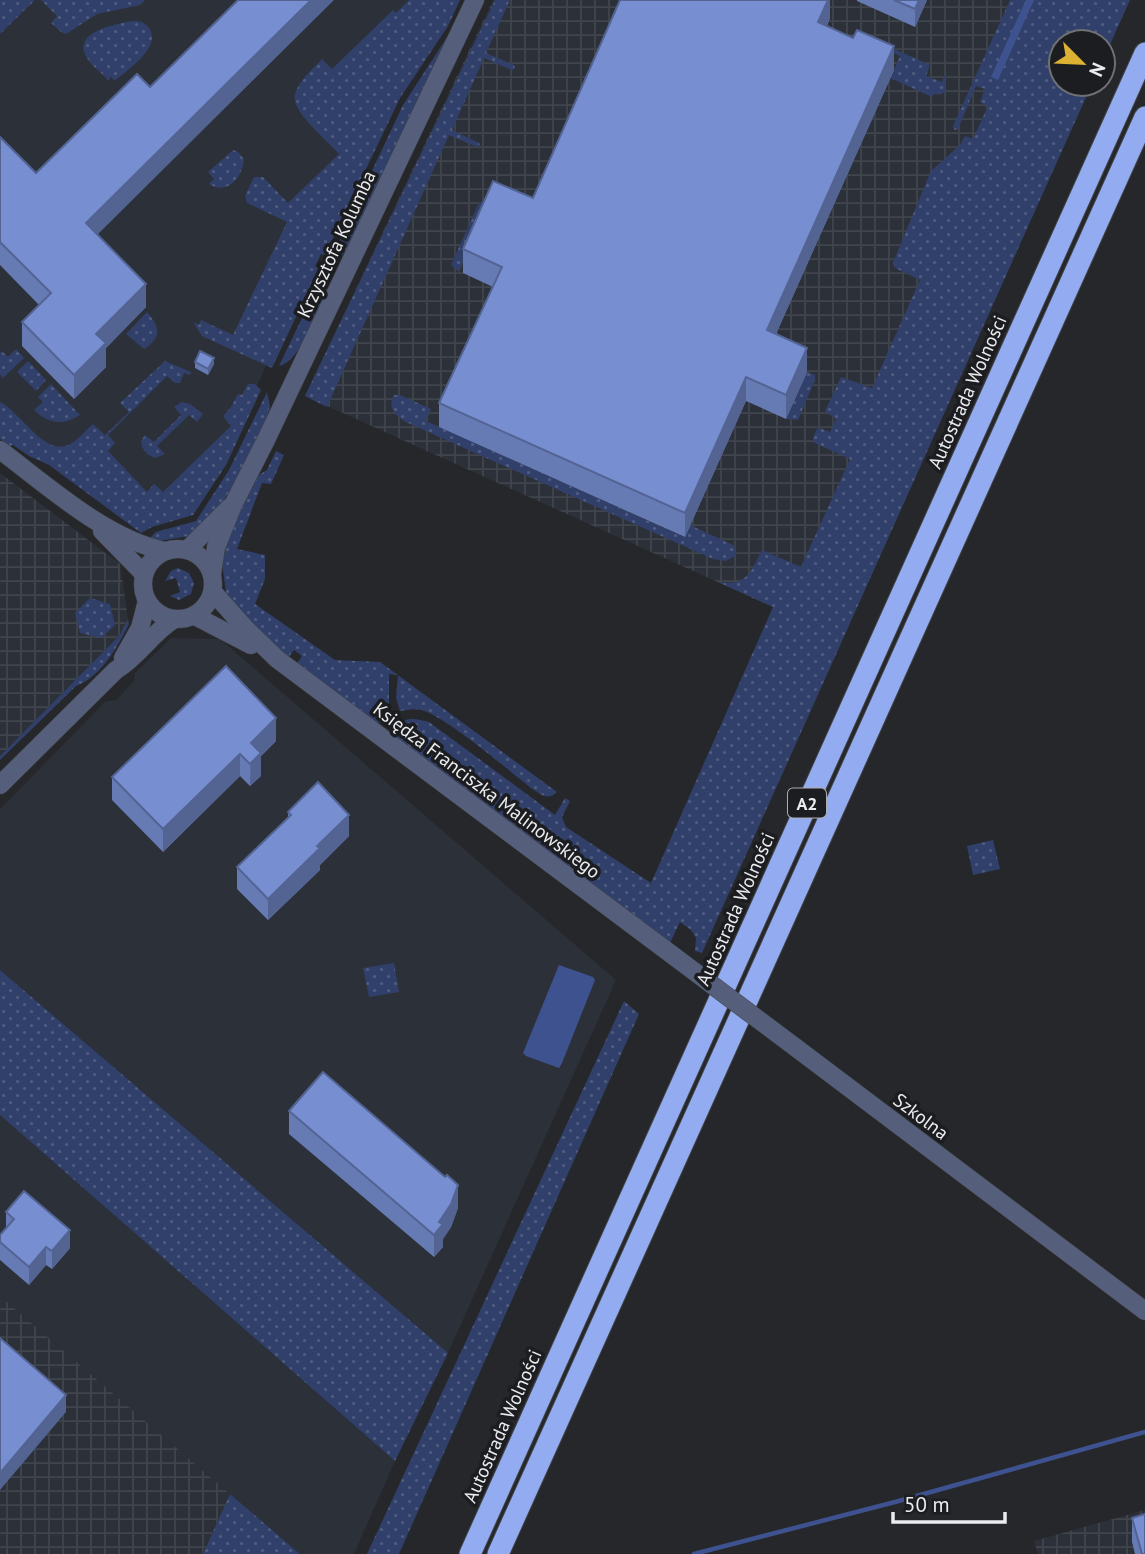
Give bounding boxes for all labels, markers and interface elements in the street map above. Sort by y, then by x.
north arrow [1047,28,1117,98]
text: N [1084,59,1111,80]
street label: Krzysztofa Kolumba [291,167,381,321]
street label: Autostrada Wolności [922,312,1012,472]
street label: Księdza Franciszka Malinowskiego [369,697,605,883]
road number: A2 [788,788,826,818]
street label: Autostrada Wolności [690,829,780,989]
street label: Szkolna [889,1087,953,1145]
street label: Autostrada Wolności [457,1346,547,1506]
scale bar [893,1480,1005,1524]
text: 50 m [904,1491,950,1518]

